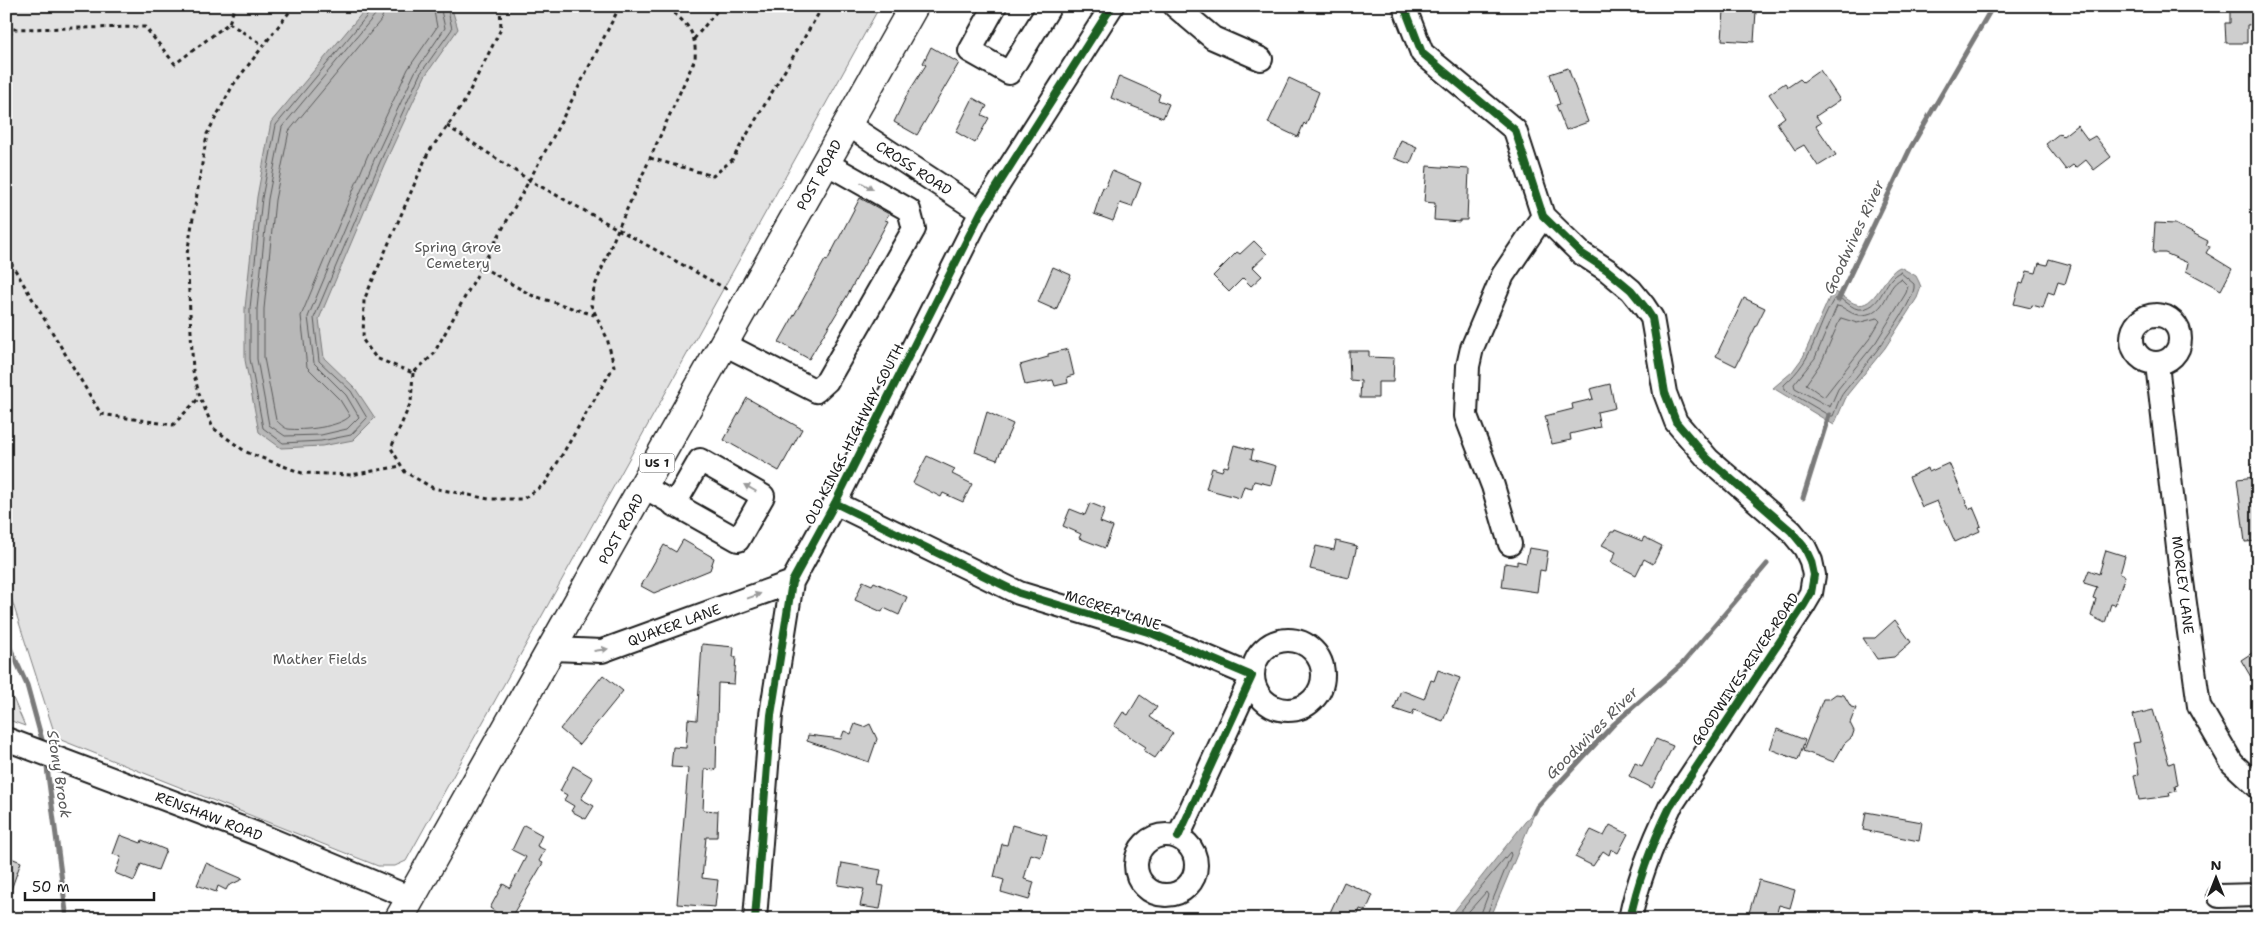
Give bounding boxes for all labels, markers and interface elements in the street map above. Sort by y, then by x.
street label: POST ROAD [792,136,846,214]
street label: CROSS ROAD [873,137,955,199]
water label: Goodwives River [1819,176,1889,297]
one-way arrow [861,182,874,191]
park label: Spring Grove Cemetery [415,238,502,272]
street label: OLD KINGS HIGHWAY SOUTH [800,340,908,528]
road number: US 1 [640,453,674,472]
one-way arrow [743,484,756,493]
street label: POST ROAD [594,490,648,568]
street label: MORLEY LANE [2168,535,2198,635]
street label: MCCREA LANE [1063,586,1164,634]
street label: GOODWIVES RIVER ROAD [1687,589,1803,749]
one-way arrow [747,592,762,600]
street label: QUAKER LANE [625,600,723,650]
one-way arrow [594,645,610,653]
park label: Mather Fields [273,650,367,668]
water label: Goodwives River [1541,682,1643,784]
water label: Stony Brook [42,728,76,820]
street label: RENSHAW ROAD [153,787,265,845]
north arrow [2192,852,2242,902]
text: N [2210,856,2222,874]
scale bar [25,870,154,902]
text: 50 m [32,877,70,897]

